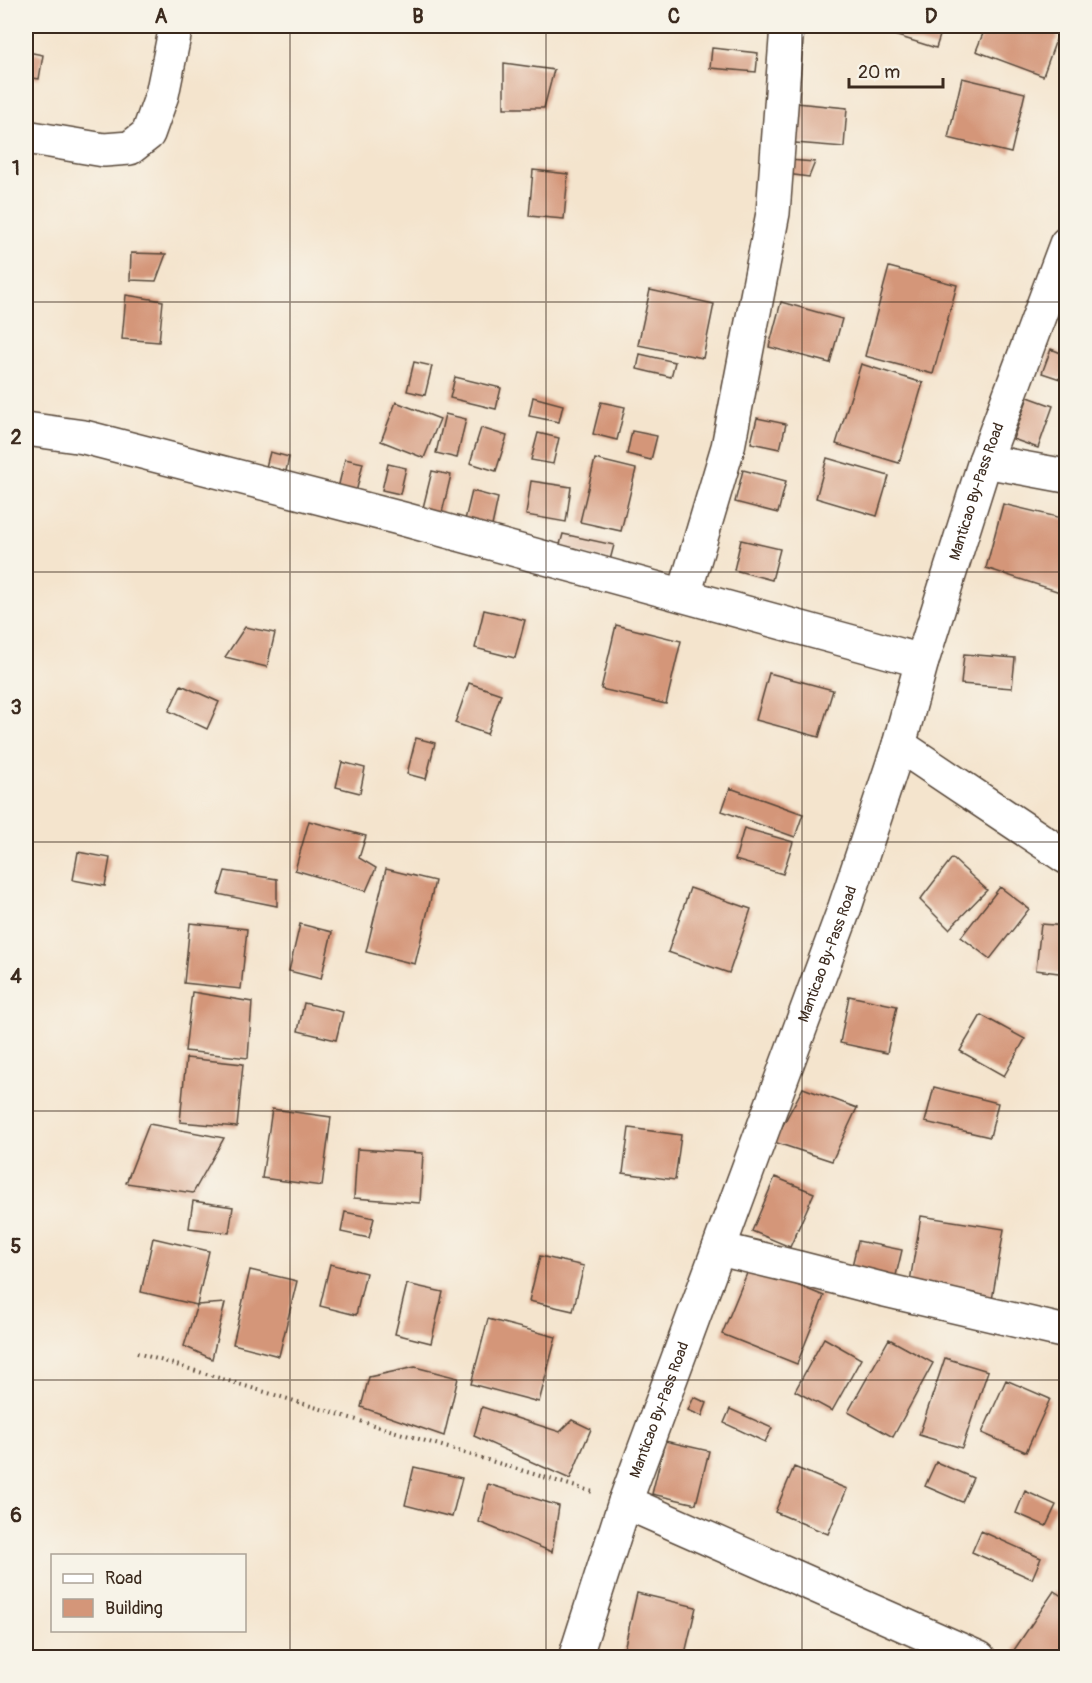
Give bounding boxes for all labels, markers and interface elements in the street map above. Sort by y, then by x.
text: A [155,4,168,29]
text: B [412,4,424,29]
text: C [668,4,680,29]
text: D [925,4,938,29]
scale bar [849,51,944,89]
text: 20 m [858,61,900,84]
text: 1 [12,156,20,181]
street label: Manticao By-Pass Road [945,420,1008,563]
text: 2 [10,425,22,450]
text: 3 [10,695,22,720]
street label: Manticao By-Pass Road [794,884,861,1025]
text: 4 [10,964,22,989]
text: 5 [11,1234,22,1259]
street label: Manticao By-Pass Road [626,1339,693,1481]
text: 6 [10,1503,22,1528]
legend [51,1554,246,1632]
text: Road [105,1567,142,1590]
text: Building [105,1597,163,1620]

